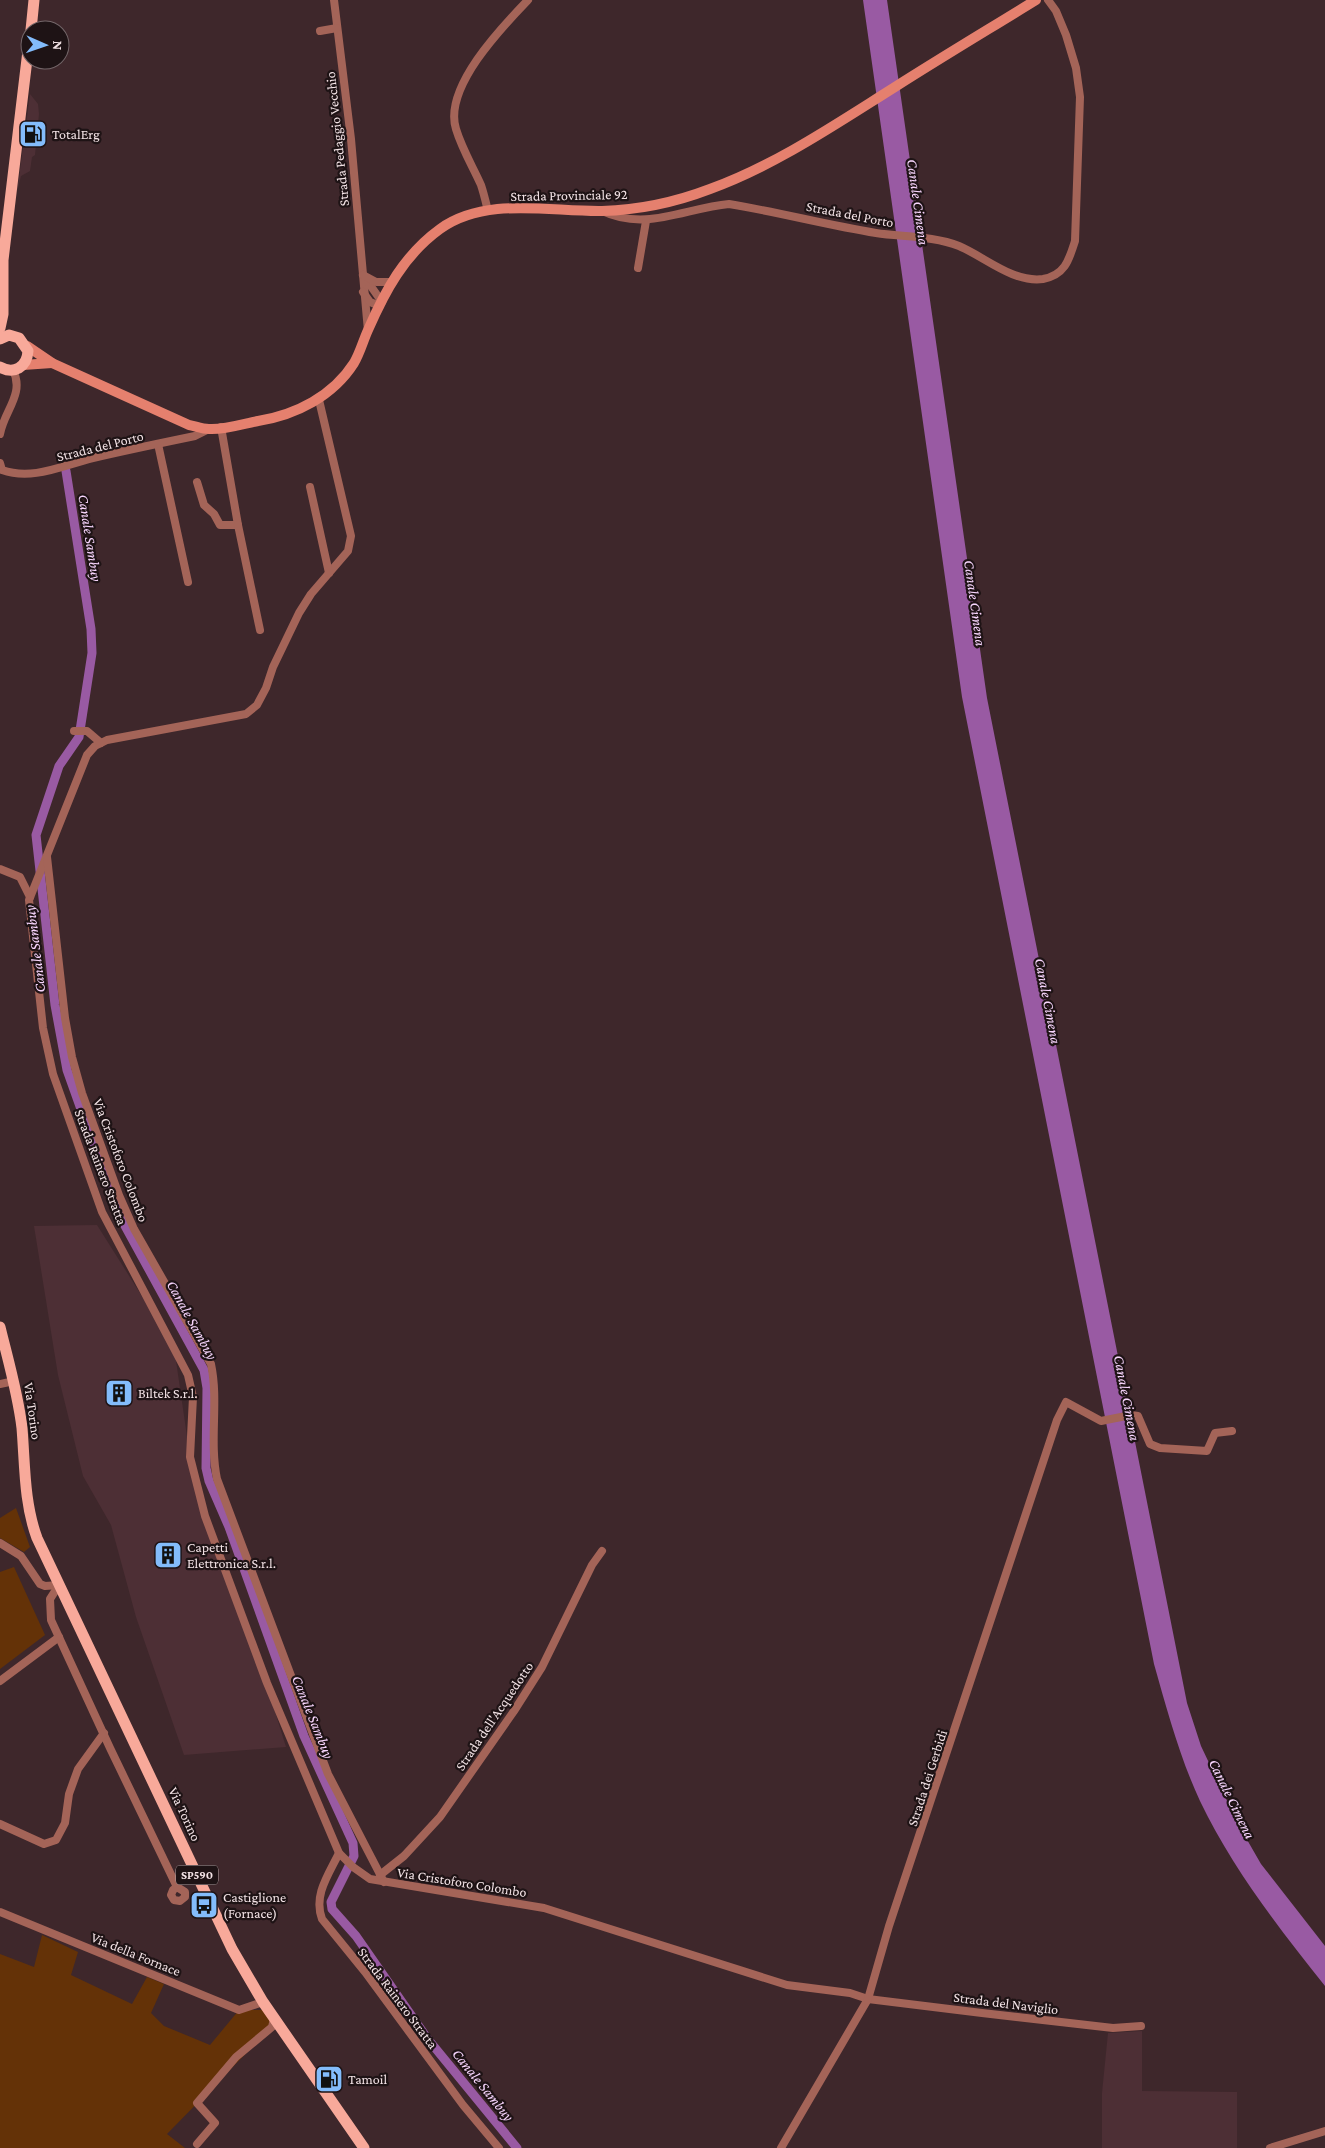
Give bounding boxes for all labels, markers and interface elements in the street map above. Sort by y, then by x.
north arrow [20,20,70,70]
text: N [50,40,66,51]
street label: Strada Pedaggio Vecchio [322,71,352,207]
fuel station icon: TotalErg [18,119,48,149]
place label: TotalErg [52,126,100,142]
water label: Canale Cimena [904,158,932,246]
street label: Strada Provinciale 92 [510,186,628,204]
street label: Strada del Porto [805,198,895,230]
street label: Strada del Porto [55,427,145,465]
water label: Canale Sambuy [74,493,105,583]
water label: Canale Cimena [961,559,989,647]
water label: Canale Sambuy [22,904,49,994]
water label: Canale Cimena [1032,957,1064,1045]
street label: Via Cristoforo Colombo [90,1096,152,1224]
street label: Strada Rainero Stratta [72,1107,131,1228]
water label: Canale Sambuy [163,1278,220,1363]
water label: Canale Cimena [1111,1354,1143,1442]
building icon: Biltek S.r.l. [104,1378,134,1408]
street label: Via Torino [21,1381,45,1441]
place label: Biltek S.r.l. [138,1385,197,1401]
place label: Capetti Elettronica S.r.l. [187,1539,276,1571]
building icon: Capetti Elettronica S.r.l. [153,1540,183,1570]
street label: Strada dell'Acquedotto [452,1659,536,1773]
water label: Canale Sambuy [288,1673,337,1761]
street label: Strada dei Gerbidi [904,1727,950,1828]
water label: Canale Cimena [1206,1756,1258,1842]
street label: Via Torino [166,1784,204,1844]
street label: Via Cristoforo Colombo [396,1864,528,1900]
road number: SP590 [176,1866,218,1884]
place label: Castiglione (Fornace) [223,1889,286,1922]
bus stop icon: Castiglione (Fornace) [189,1890,219,1920]
street label: Via della Fornace [89,1929,183,1979]
street label: Strada Rainero Stratta [355,1944,442,2052]
street label: Strada del Naviglio [953,1989,1059,2017]
water label: Canale Sambuy [448,2046,517,2125]
fuel station icon: Tamoil [314,2064,344,2094]
place label: Tamoil [348,2071,387,2087]

